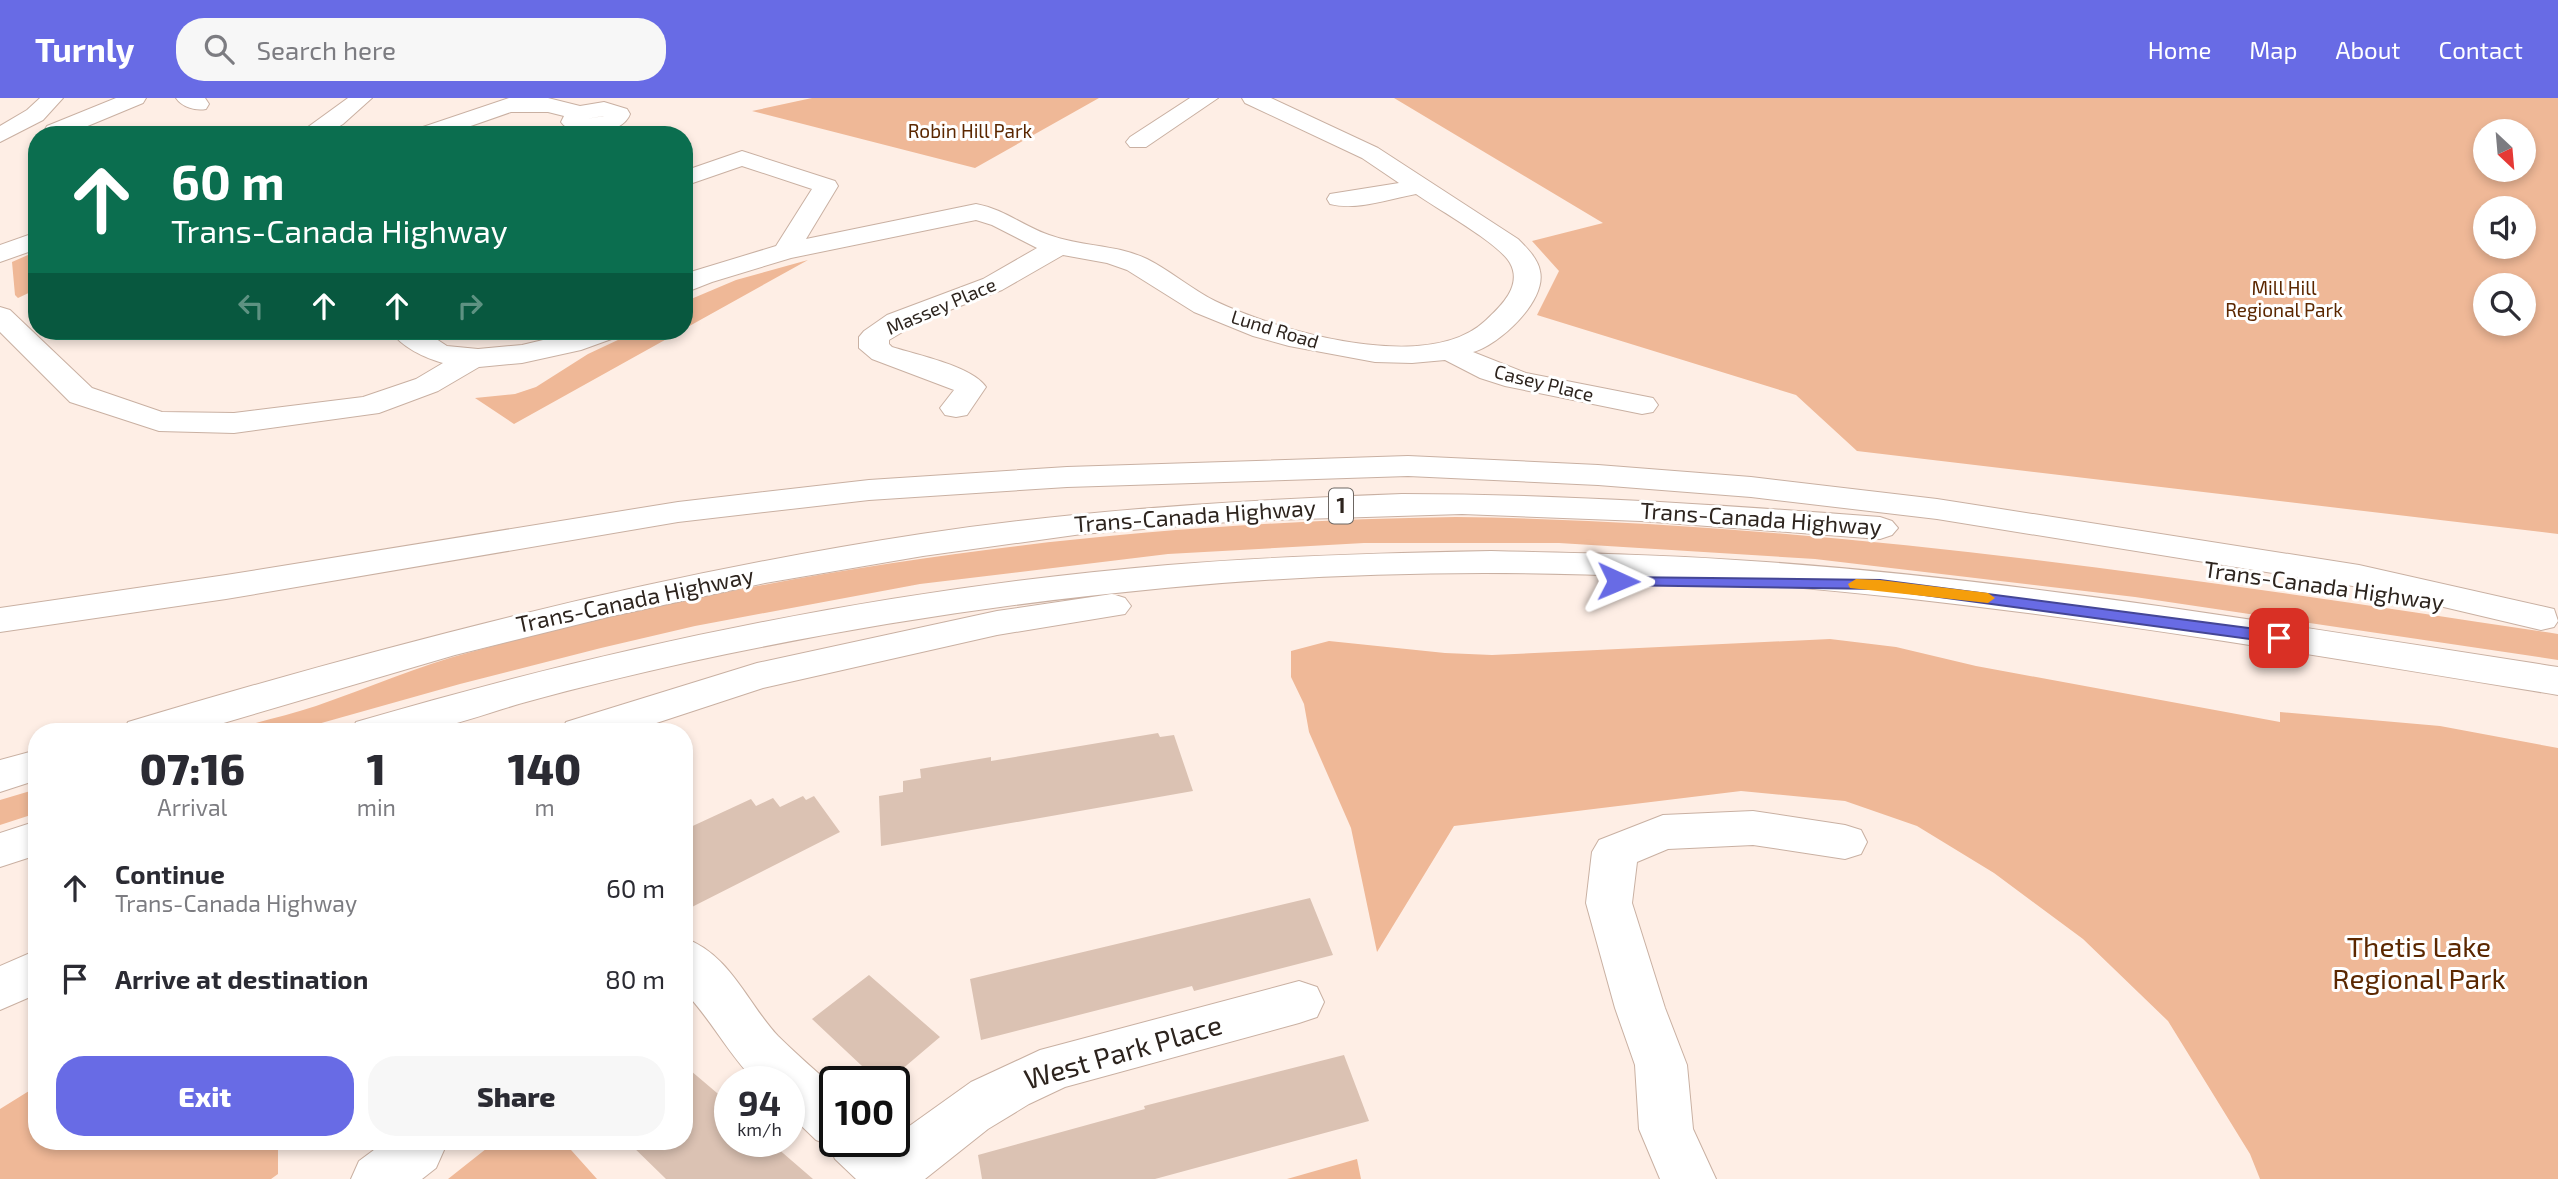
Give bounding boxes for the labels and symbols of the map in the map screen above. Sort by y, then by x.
park label: Robin Hill Park [908,119,1033,142]
north arrow [2473,119,2536,182]
street label: Massey Place [882,272,999,339]
park label: Mill Hill Regional Park [2225,276,2343,321]
street label: Lund Road [1228,304,1322,353]
street label: Casey Place [1492,359,1596,406]
road number: 1 [1329,488,1353,524]
street label: Trans-Canada Highway [1073,493,1317,537]
street label: Trans-Canada Highway [1639,496,1883,540]
position arrow [1581,544,1655,618]
street label: Trans-Canada Highway [2202,554,2446,616]
street label: Trans-Canada Highway [513,560,756,638]
pin [2249,608,2309,668]
park label: Thetis Lake Regional Park [2332,929,2506,995]
street label: West Park Place [1020,1007,1226,1096]
speed limit sign: 100 [819,1066,910,1157]

